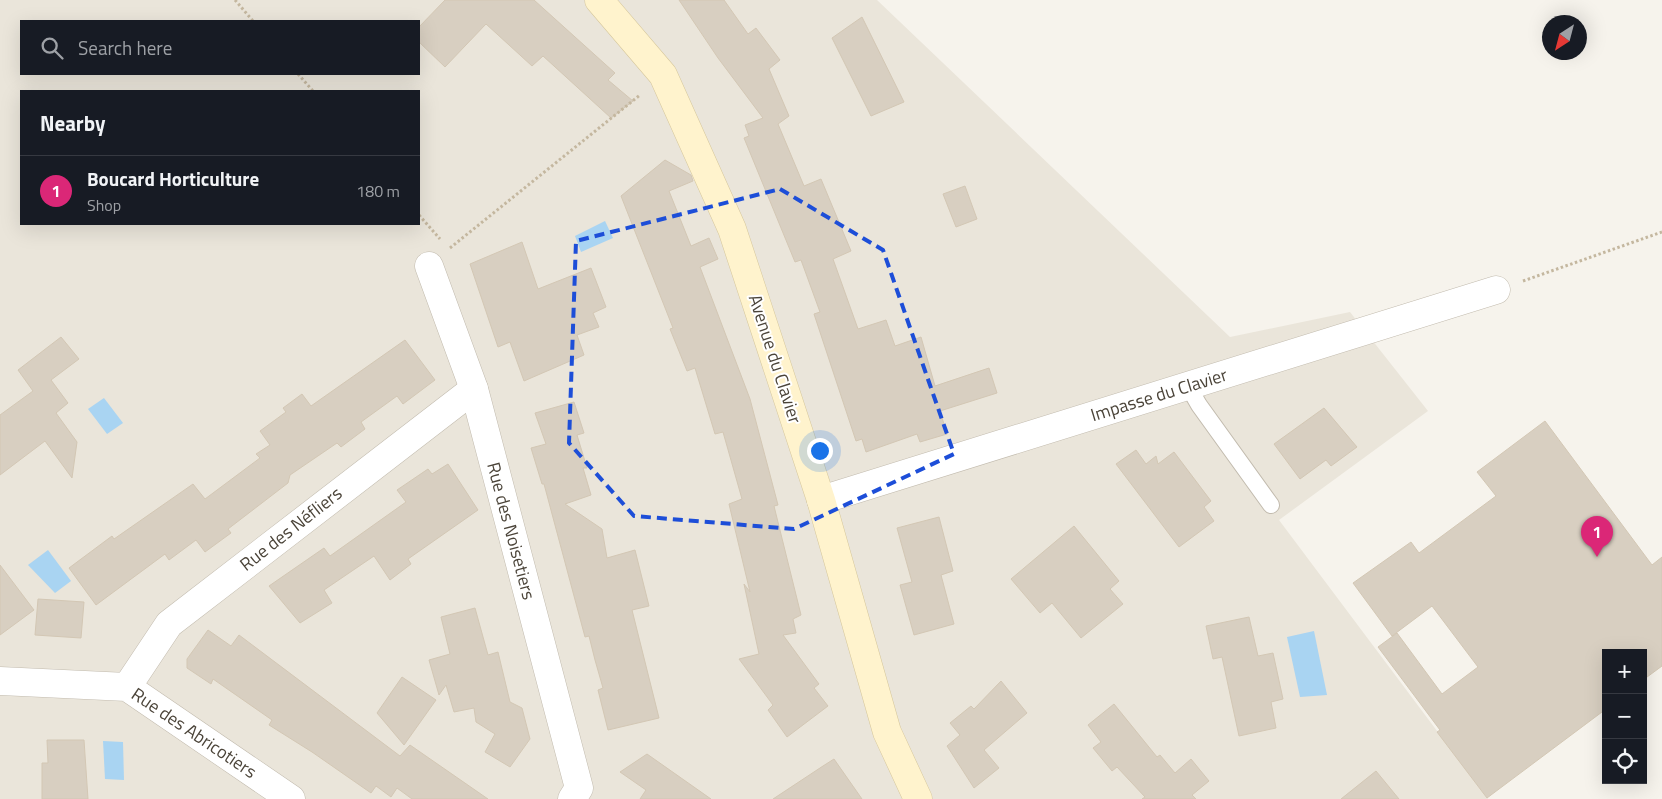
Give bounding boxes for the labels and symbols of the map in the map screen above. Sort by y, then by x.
north arrow [1542,15,1587,60]
street label: Avenue du Clavier [742,291,809,427]
street label: Impasse du Clavier [1087,361,1231,428]
your location [807,438,833,464]
street label: Rue des Noisetiers [480,459,543,603]
street label: Rue des Néfliers [234,480,348,577]
pin: 1 [1581,516,1613,557]
street label: Rue des Abricotiers [126,681,262,785]

